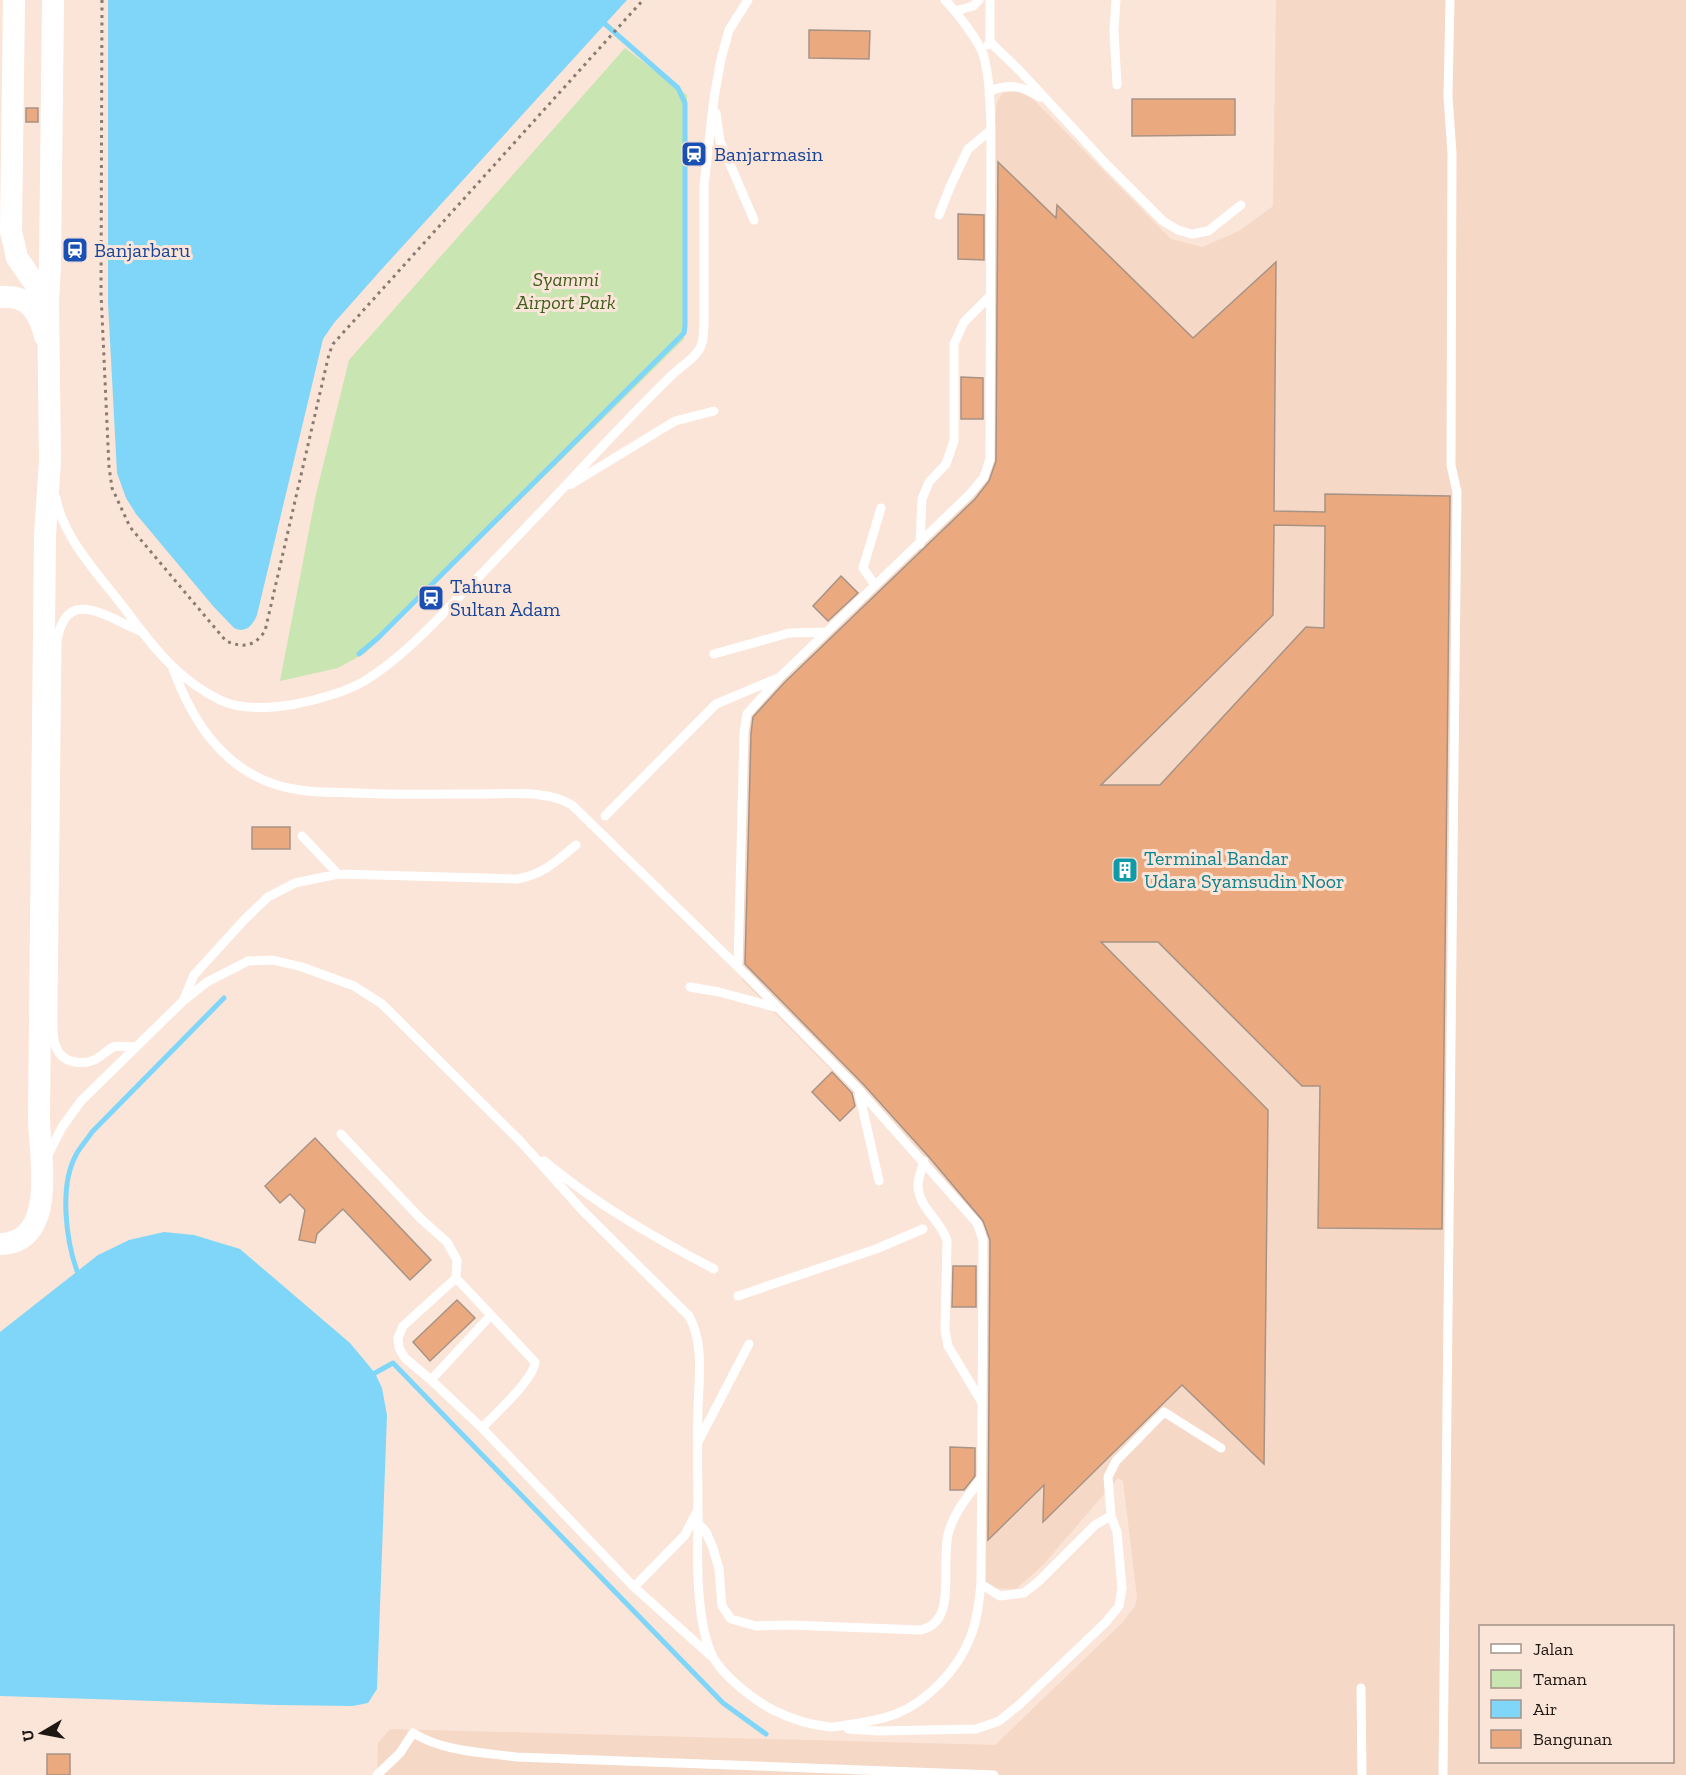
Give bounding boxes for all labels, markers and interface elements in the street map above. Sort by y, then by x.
station icon: Banjarmasin [679,139,709,169]
place label: Banjarmasin [714,142,824,166]
station icon: Banjarbaru [60,235,90,265]
place label: Banjarbaru [94,238,190,262]
park label: Syammi Airport Park [515,267,616,314]
place label: Tahura Sultan Adam [450,574,561,621]
station icon: Tahura Sultan Adam [416,583,446,613]
place label: Terminal Bandar Udara Syamsudin Noor [1144,846,1345,893]
building icon: Terminal Bandar Udara Syamsudin Noor [1110,855,1140,885]
legend [1479,1625,1674,1763]
text: Jalan [1533,1638,1574,1660]
text: Taman [1533,1668,1588,1690]
text: Air [1533,1698,1557,1720]
north arrow [12,1703,72,1763]
text: U [17,1728,38,1743]
text: Bangunan [1533,1728,1613,1750]

